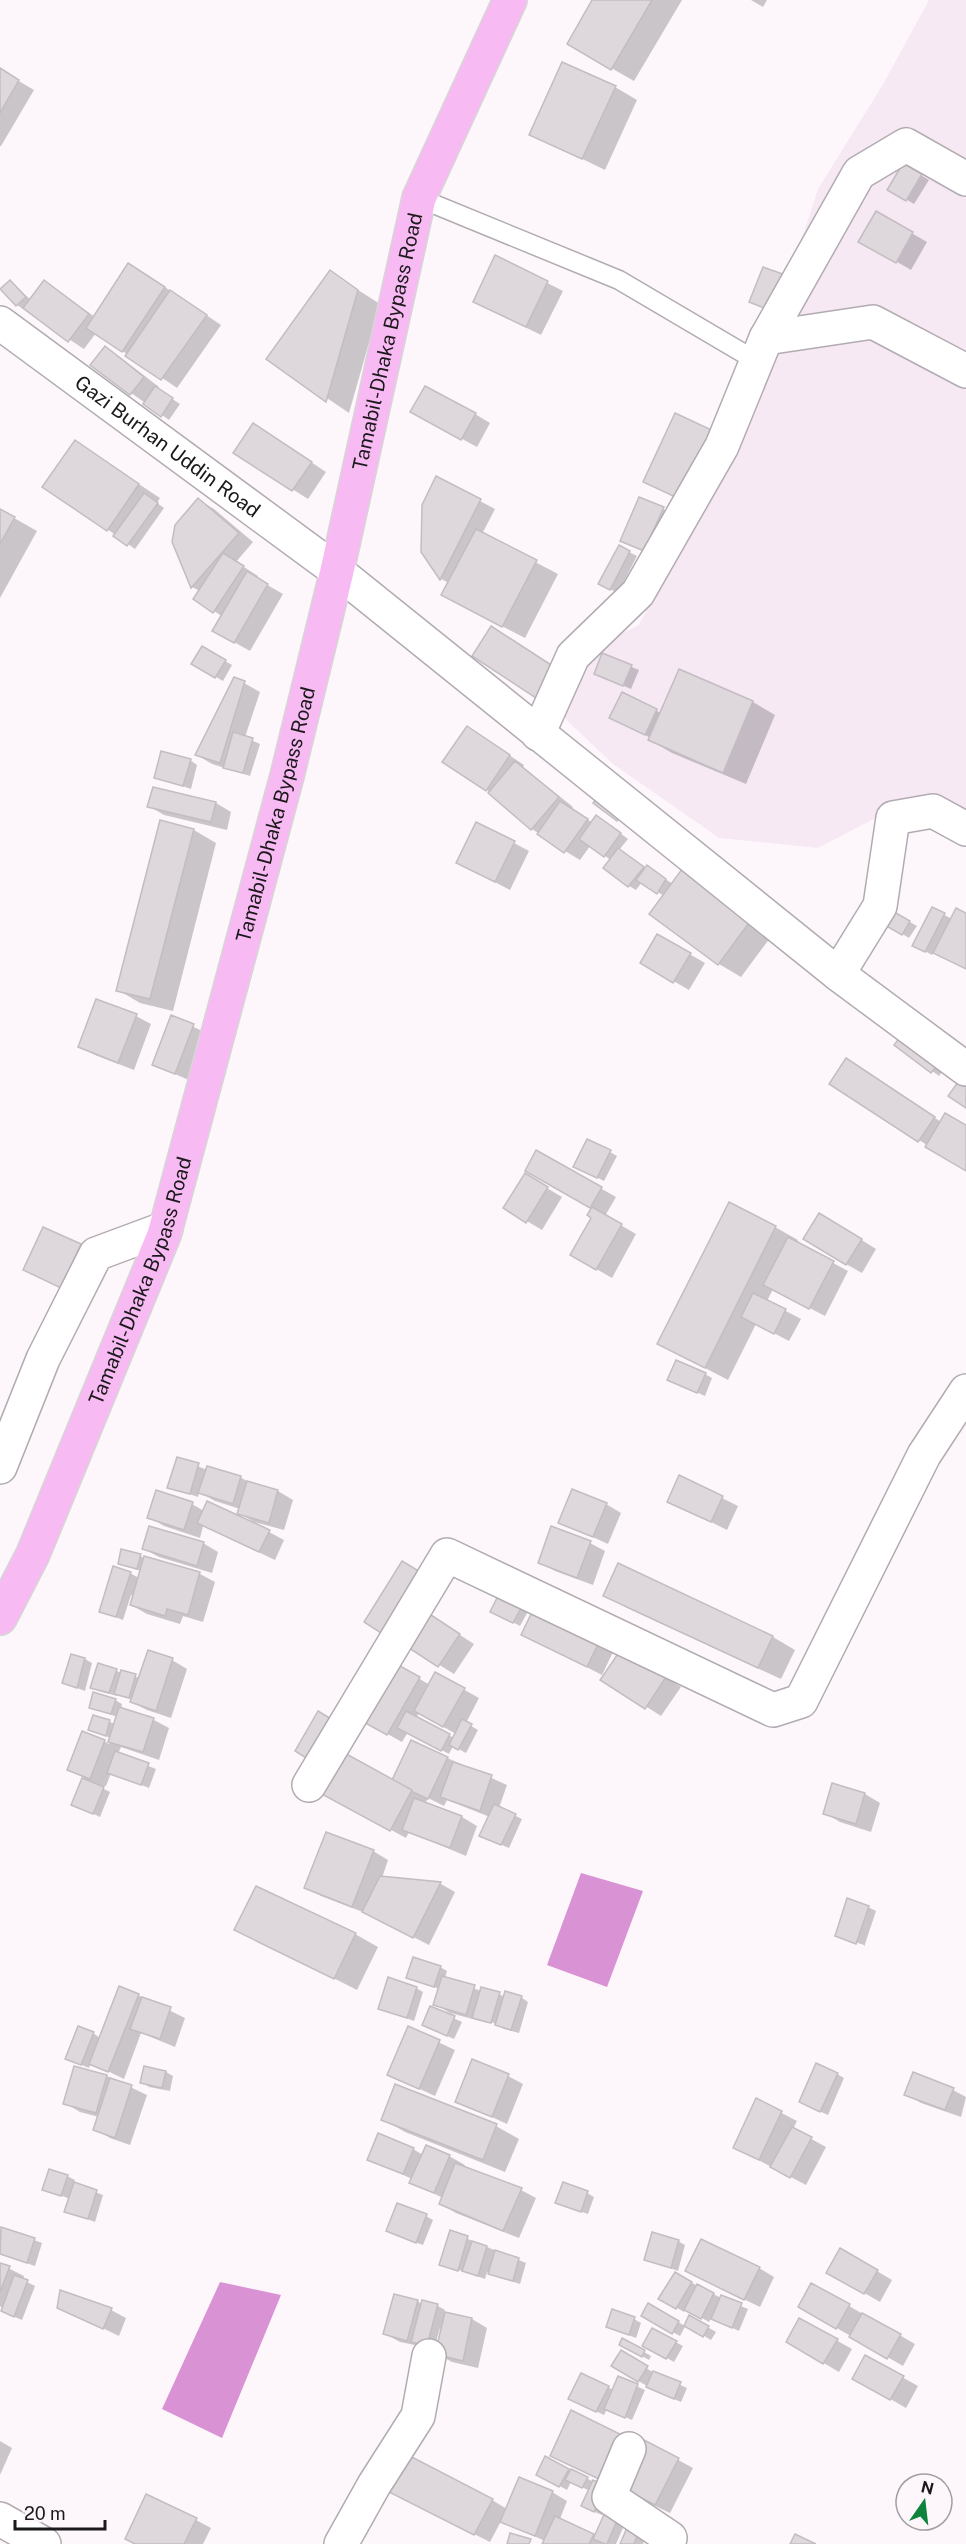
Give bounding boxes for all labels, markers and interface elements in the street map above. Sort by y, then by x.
street label: Tamabil-Dhaka Bypass Road [347,211,427,473]
street label: Gazi Burhan Uddin Road [70,370,265,522]
street label: Tamabil-Dhaka Bypass Road [231,684,320,945]
street label: Tamabil-Dhaka Bypass Road [84,1154,196,1408]
north arrow [894,2472,954,2532]
text: N [919,2477,936,2499]
scale bar [15,2493,105,2531]
text: 20 m [24,2503,66,2524]

